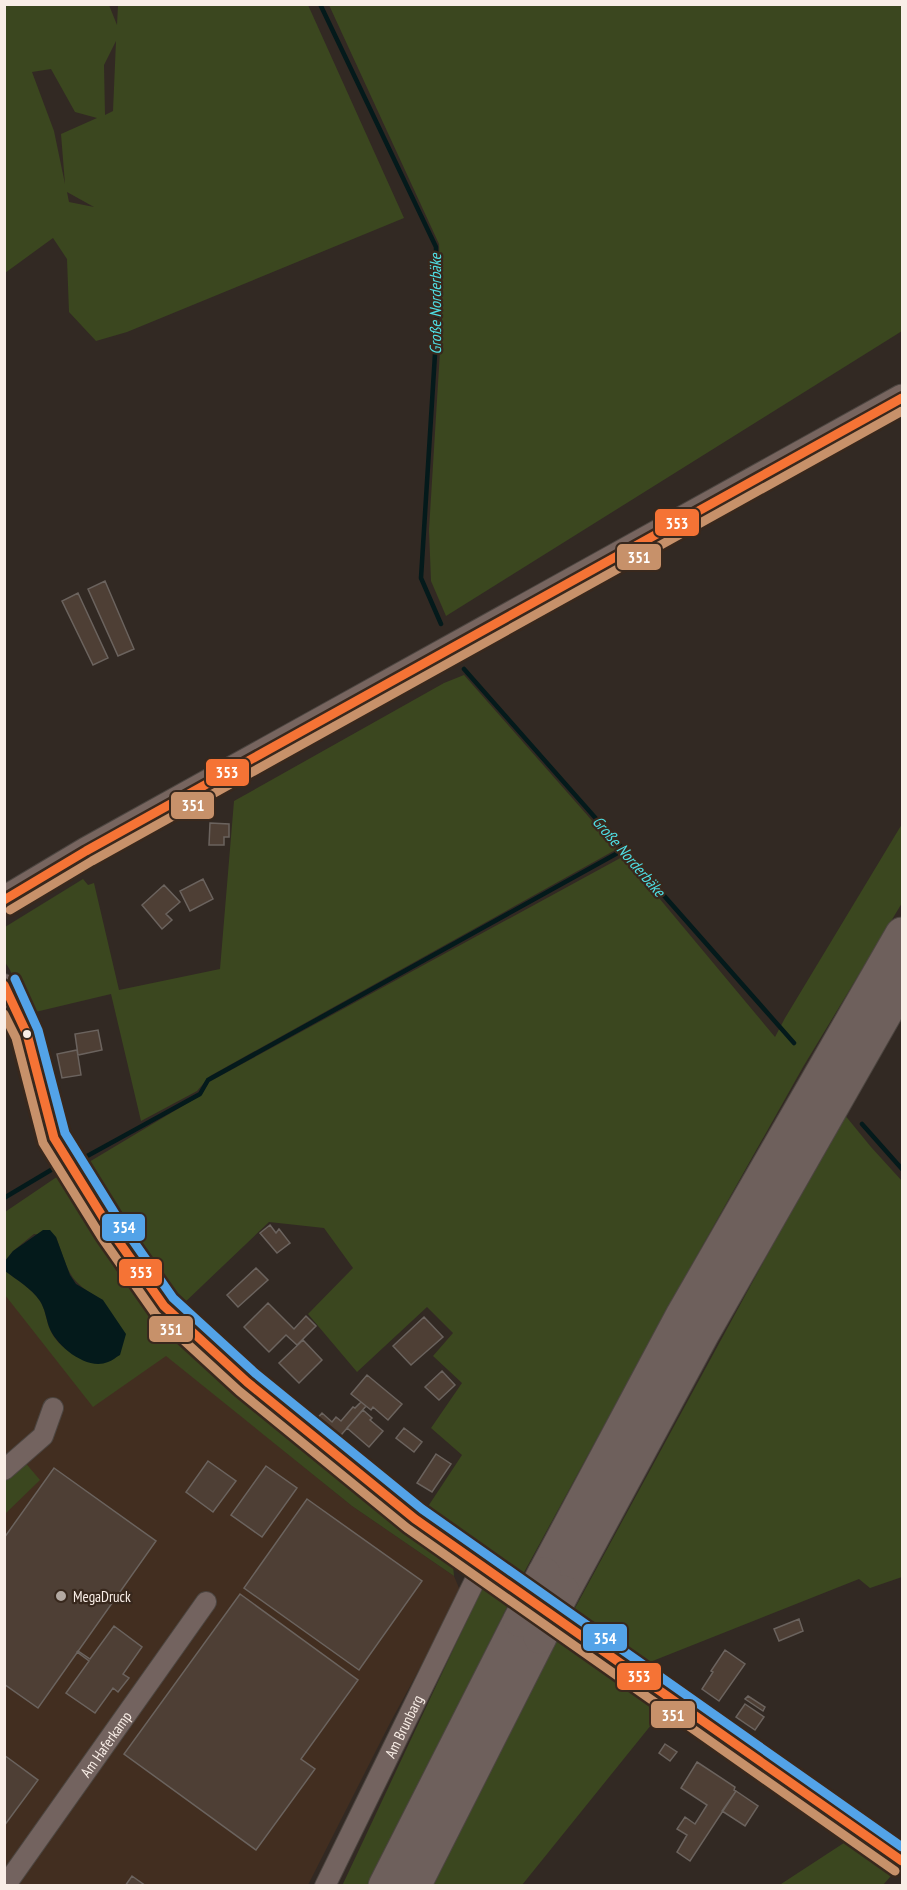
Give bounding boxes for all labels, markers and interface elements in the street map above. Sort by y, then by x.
water label: Große Norderbäke [425,252,445,354]
line badge: 353 [654,508,700,537]
text: 353 [666,513,688,533]
line badge: 351 [616,543,662,571]
text: 351 [628,547,650,567]
line badge: 353 [205,758,250,787]
text: 353 [216,762,238,782]
line badge: 351 [170,791,215,820]
text: 351 [182,795,204,815]
water label: Große Norderbäke [588,811,671,902]
unlabelled marker [21,1028,33,1040]
line badge: 354 [101,1213,146,1242]
text: 354 [113,1217,136,1237]
line badge: 353 [118,1258,163,1287]
text: 353 [130,1262,152,1282]
line badge: 351 [148,1315,194,1343]
text: 351 [160,1319,182,1339]
place label: MegaDruck [73,1587,131,1606]
marker: MegaDruck [54,1589,68,1603]
line badge: 354 [582,1623,628,1652]
text: 354 [594,1628,617,1648]
line badge: 353 [616,1662,662,1691]
text: 353 [628,1666,650,1686]
street label: Am Brunbarg [380,1692,427,1761]
line badge: 351 [650,1700,696,1729]
text: 351 [662,1705,684,1725]
street label: Am Haferkamp [76,1707,135,1781]

